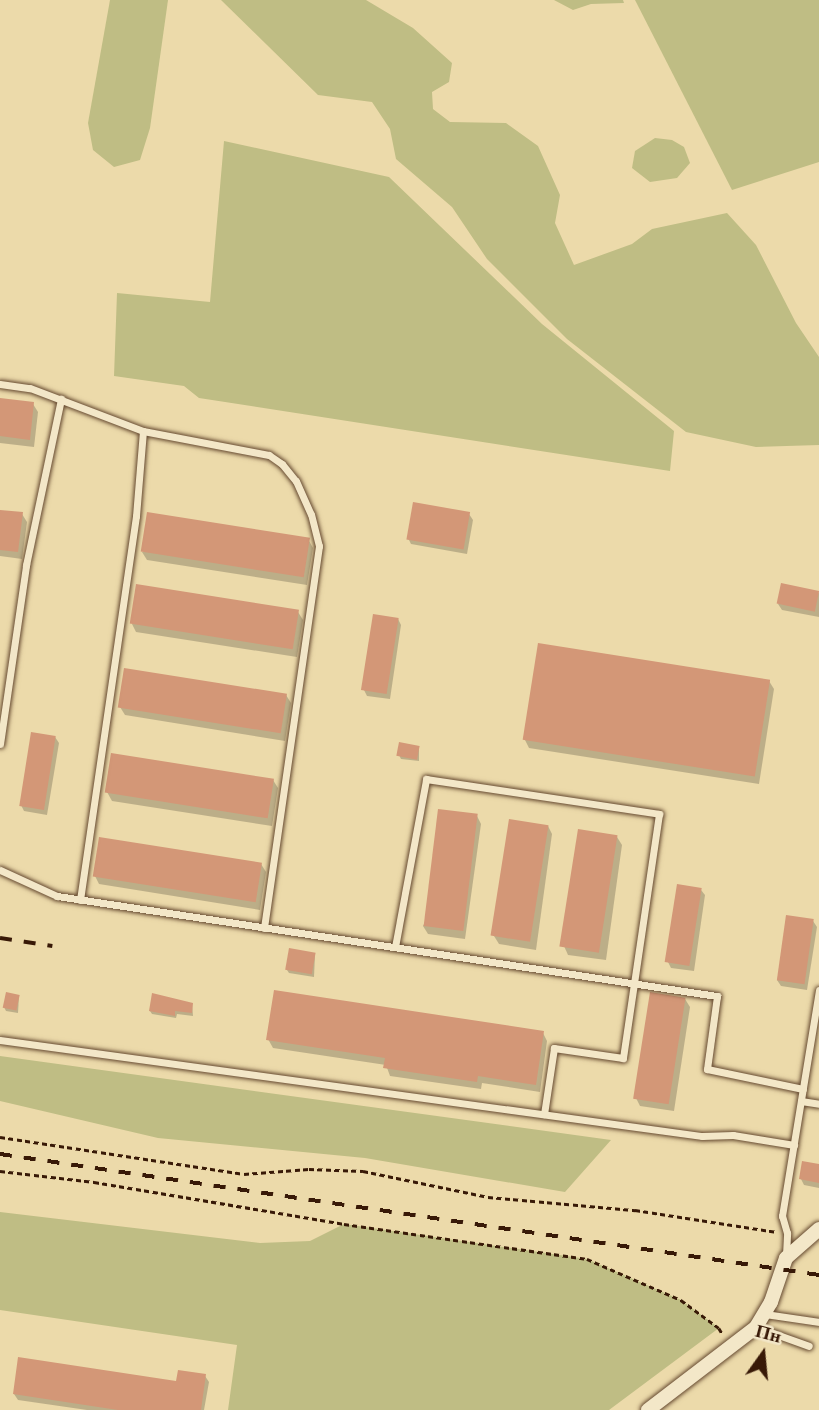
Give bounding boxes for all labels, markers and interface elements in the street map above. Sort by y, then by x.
text: Пн [753,1318,784,1349]
north arrow [728,1319,798,1389]

